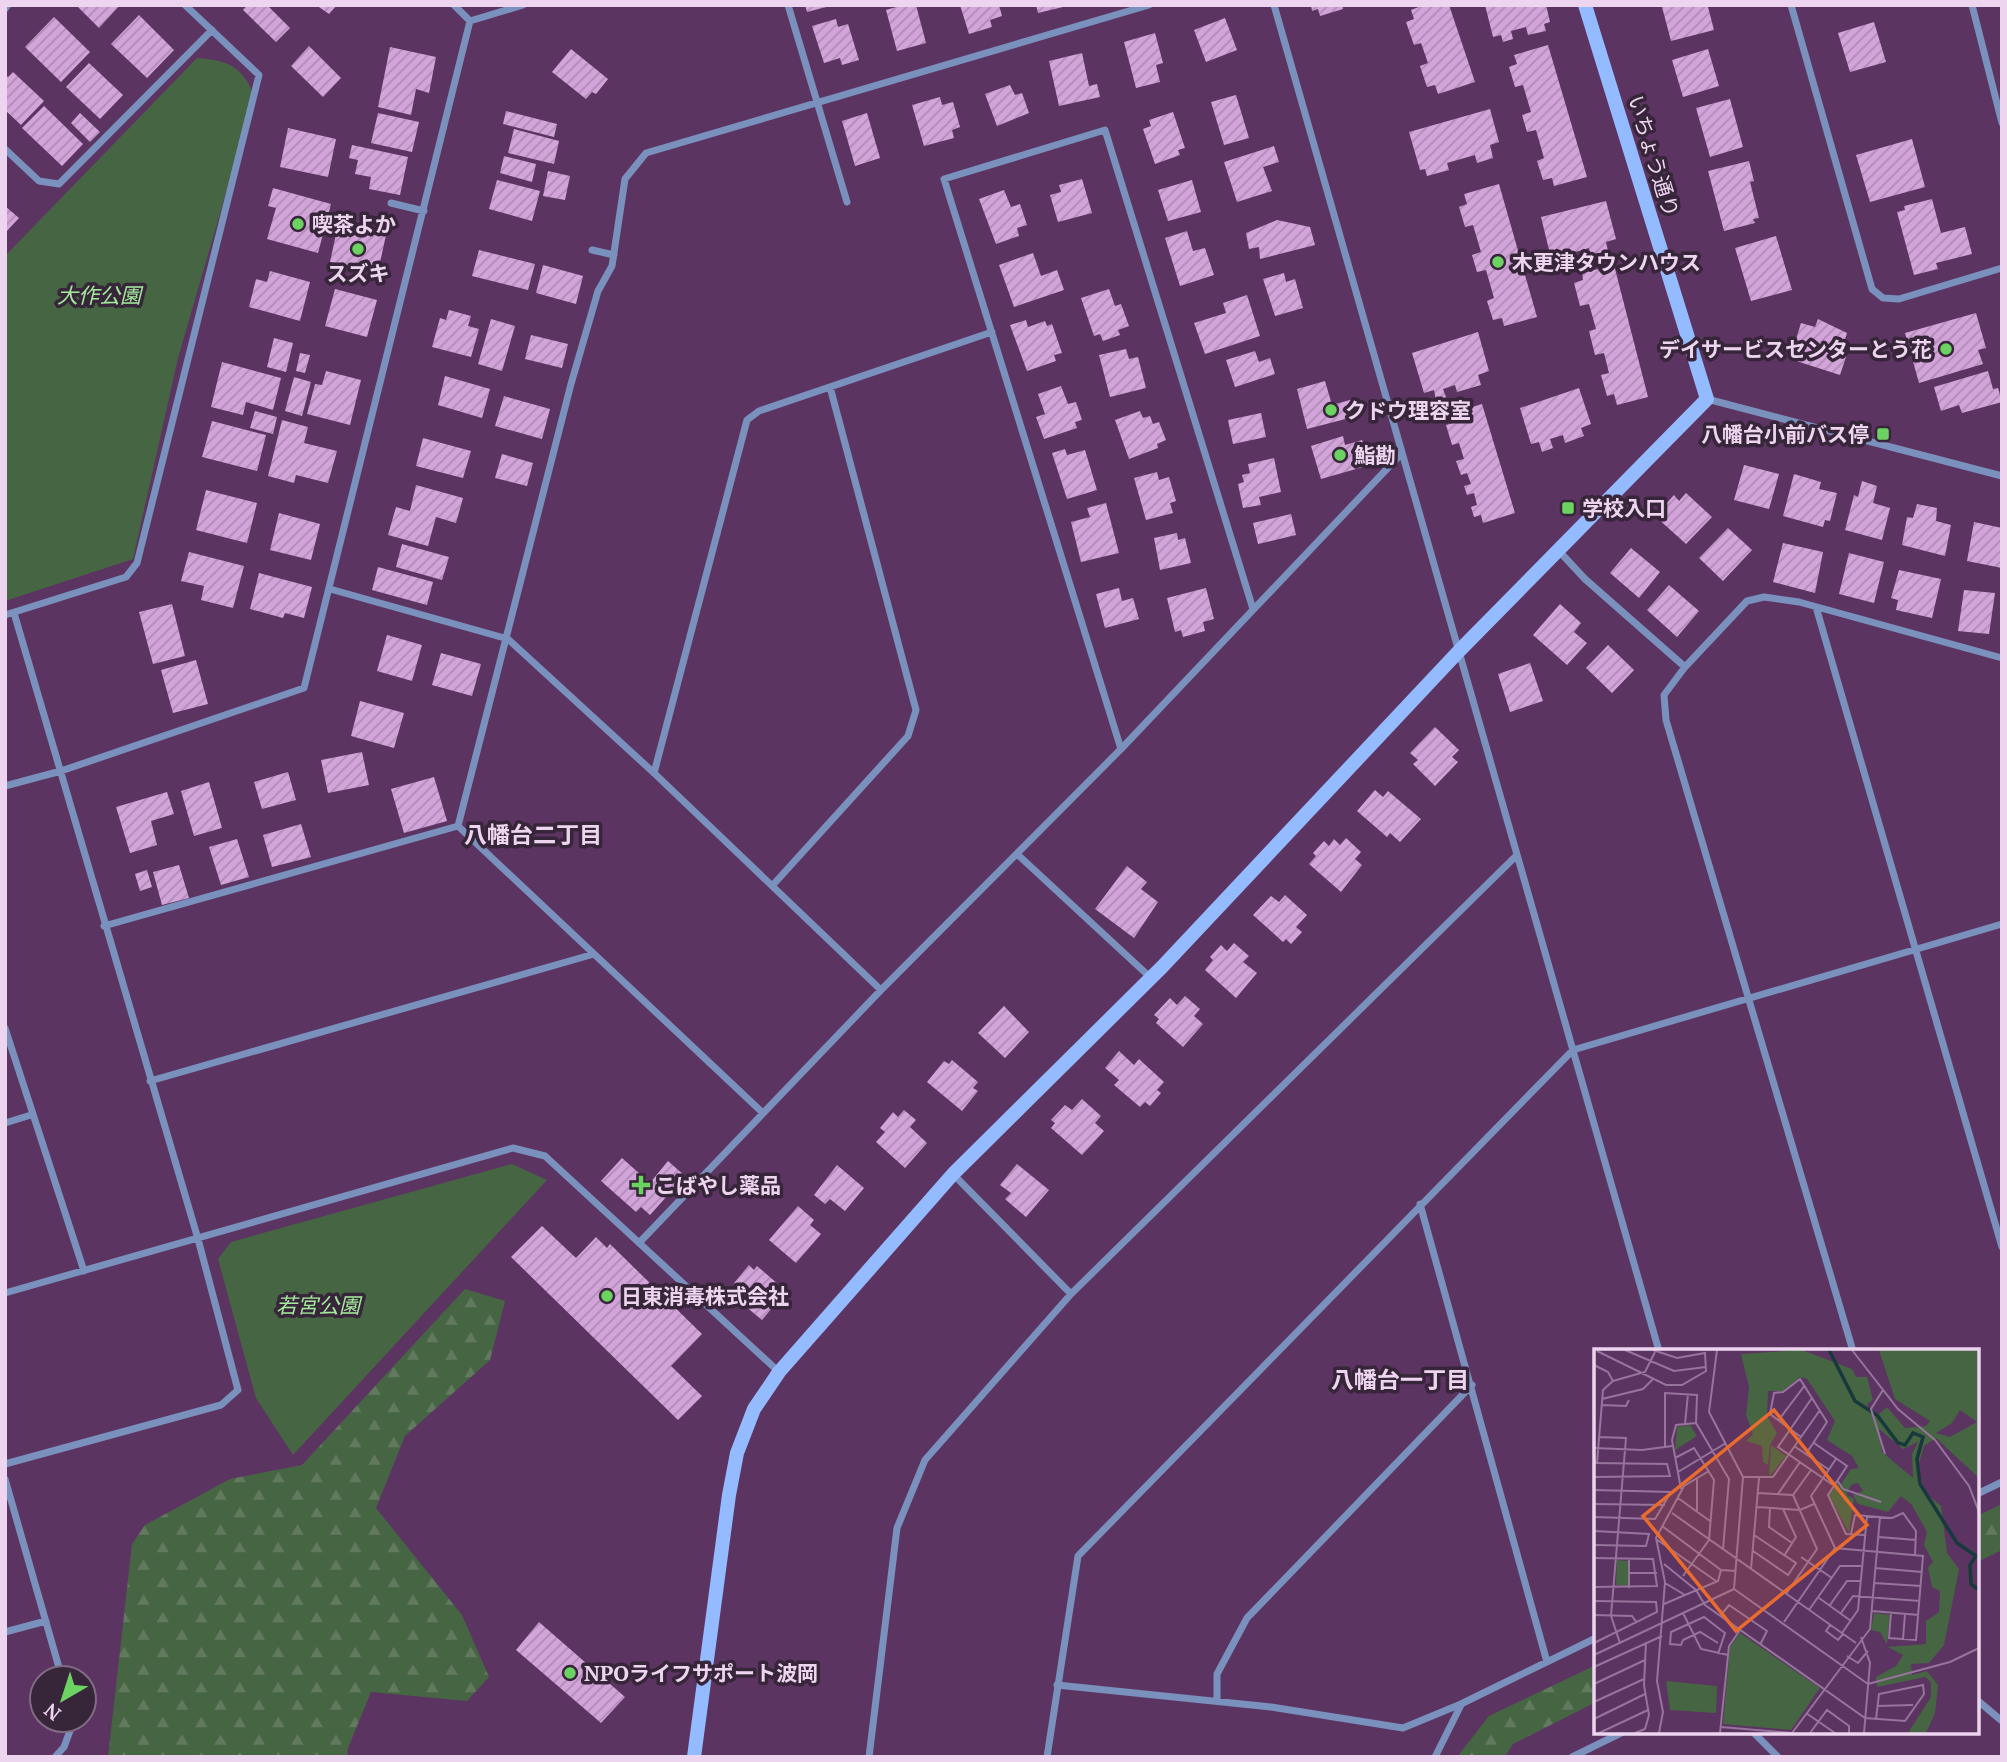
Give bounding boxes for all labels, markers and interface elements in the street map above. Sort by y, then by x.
street label: いちょう通り [1622,92,1686,220]
place label: 喫茶よか [312,210,396,238]
marker: 喫茶よか [290,216,306,232]
marker: スズキ [350,241,366,257]
place label: 木更津タウンハウス [1512,248,1701,276]
marker: 木更津タウンハウス [1490,254,1506,270]
place label: スズキ [327,259,390,287]
park label: 大作公園 [57,281,144,309]
place label: デイサービスセンターとう花 [1659,335,1932,363]
marker: デイサービスセンターとう花 [1938,341,1954,357]
place label: クドウ理容室 [1345,396,1471,424]
marker: クドウ理容室 [1323,402,1339,418]
place label: 八幡台小前バス停 [1701,420,1869,448]
marker: 八幡台小前バス停 [1875,426,1891,442]
place label: 鮨勘 [1354,441,1396,469]
marker: 鮨勘 [1332,447,1348,463]
place label: 学校入口 [1582,494,1666,522]
marker: 学校入口 [1560,500,1576,516]
district label: 八幡台二丁目 [464,819,602,850]
place label: こばやし薬品 [655,1171,781,1199]
marker: こばやし薬品 [633,1177,649,1193]
place label: 日東消毒株式会社 [621,1282,789,1310]
marker: 日東消毒株式会社 [599,1288,615,1304]
park label: 若宮公園 [276,1291,363,1319]
inset map [1594,1349,1979,1734]
district label: 八幡台一丁目 [1331,1364,1469,1395]
place label: NPOライフサポート波岡 [584,1659,818,1687]
north arrow [28,1664,98,1734]
marker: NPOライフサポート波岡 [562,1665,578,1681]
text: N [38,1698,65,1727]

